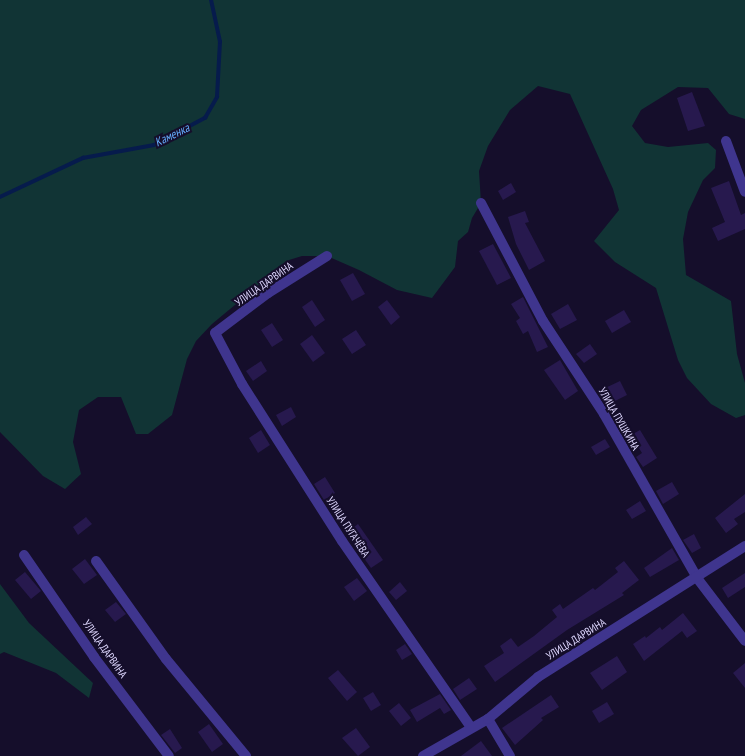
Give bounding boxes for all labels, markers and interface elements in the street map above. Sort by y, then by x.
water label: Каменка [152,121,192,149]
street label: УЛИЦА ДАРВИНА [232,259,296,309]
street label: УЛИЦА ПУШКИНА [596,385,642,453]
street label: УЛИЦА ПУГАЧЁВА [324,494,372,560]
street label: УЛИЦА ДАРВИНА [544,615,608,663]
street label: УЛИЦА ДАРВИНА [80,617,130,681]

